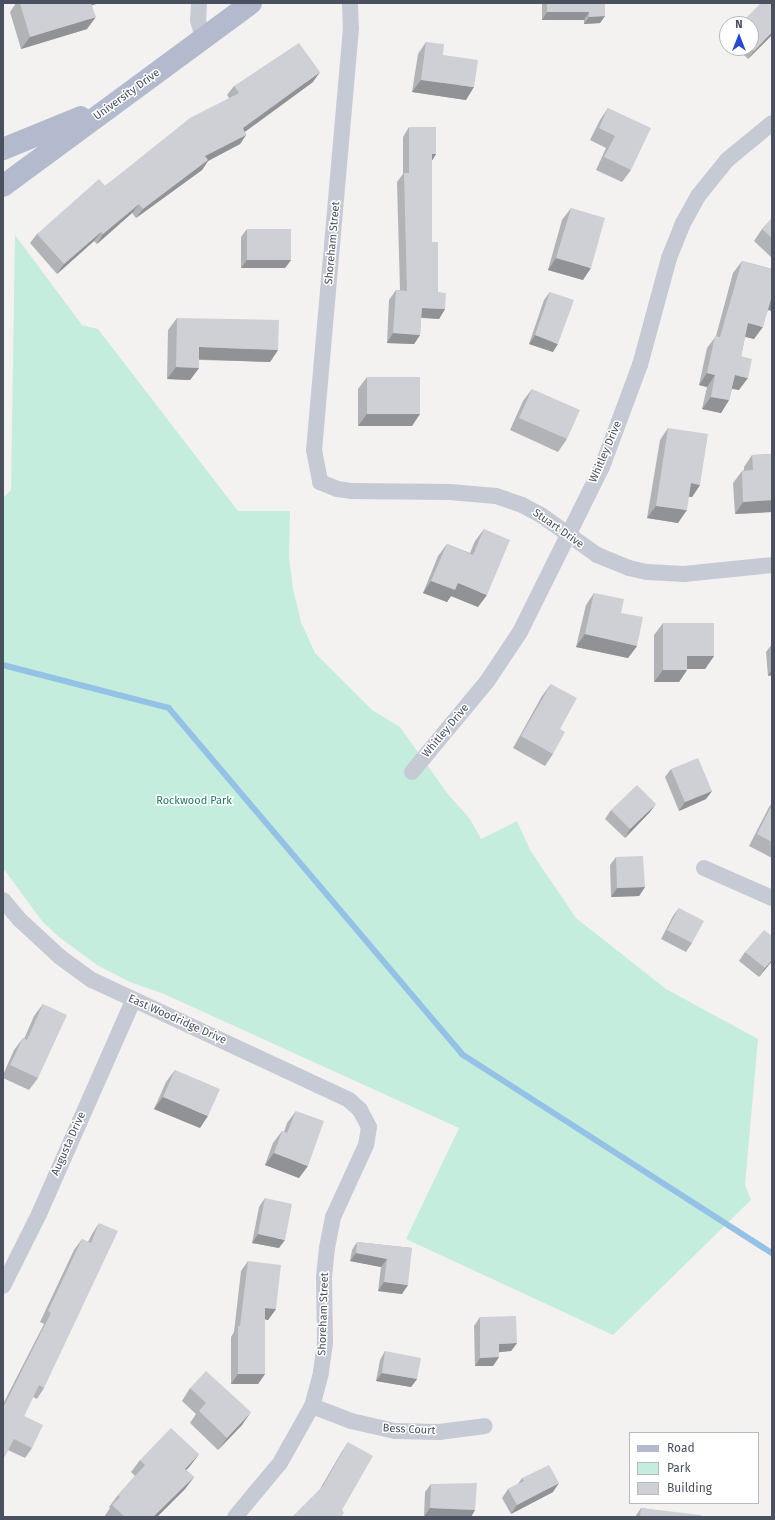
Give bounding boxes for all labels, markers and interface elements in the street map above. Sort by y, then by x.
north arrow [719,16,759,56]
text: N [735,18,743,31]
street label: University Drive [91,67,163,123]
street label: Shoreham Street [323,201,343,285]
street label: Whitley Drive [587,419,625,485]
street label: Stuart Drive [530,507,586,551]
street label: Whitley Drive [420,702,472,760]
park label: Rockwood Park [156,794,232,808]
street label: East Woodridge Drive [126,992,228,1048]
street label: Augusta Drive [49,1110,89,1178]
street label: Shoreham Street [316,1272,332,1356]
street label: Bess Court [382,1422,436,1438]
legend [629,1432,759,1504]
text: Road [667,1441,695,1455]
text: Park [667,1461,691,1475]
text: Building [667,1481,712,1495]

